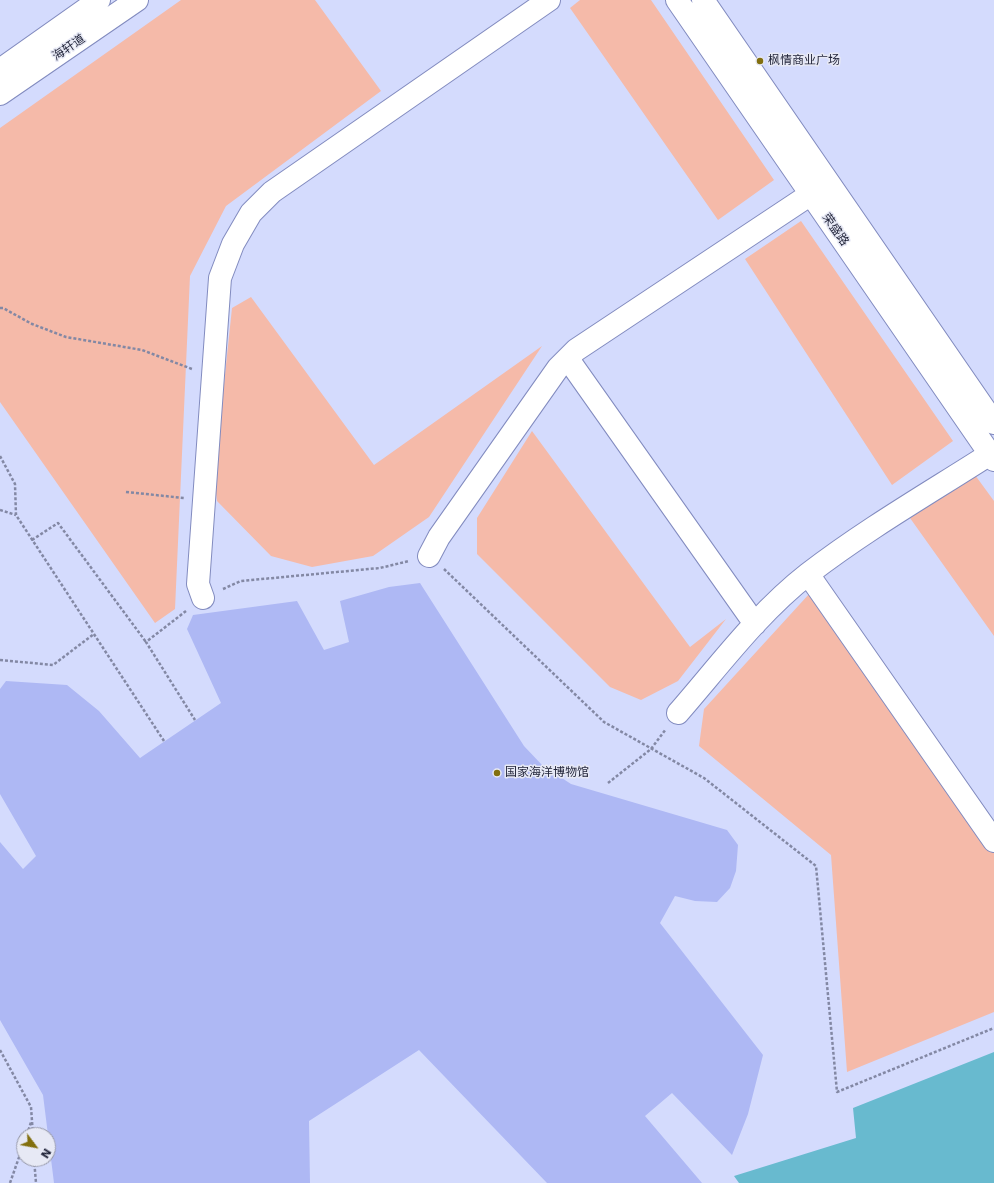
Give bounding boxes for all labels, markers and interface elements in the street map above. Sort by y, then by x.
street label: 海轩道 [50,32,88,64]
place label: 枫情商业广场 [768,54,840,68]
marker: 枫情商业广场 [755,56,765,66]
street label: 荣盛路 [819,211,851,249]
place label: 国家海洋博物馆 [505,766,589,780]
marker: 国家海洋博物馆 [492,768,502,778]
north arrow [16,1127,56,1167]
text: N [38,1146,54,1160]

